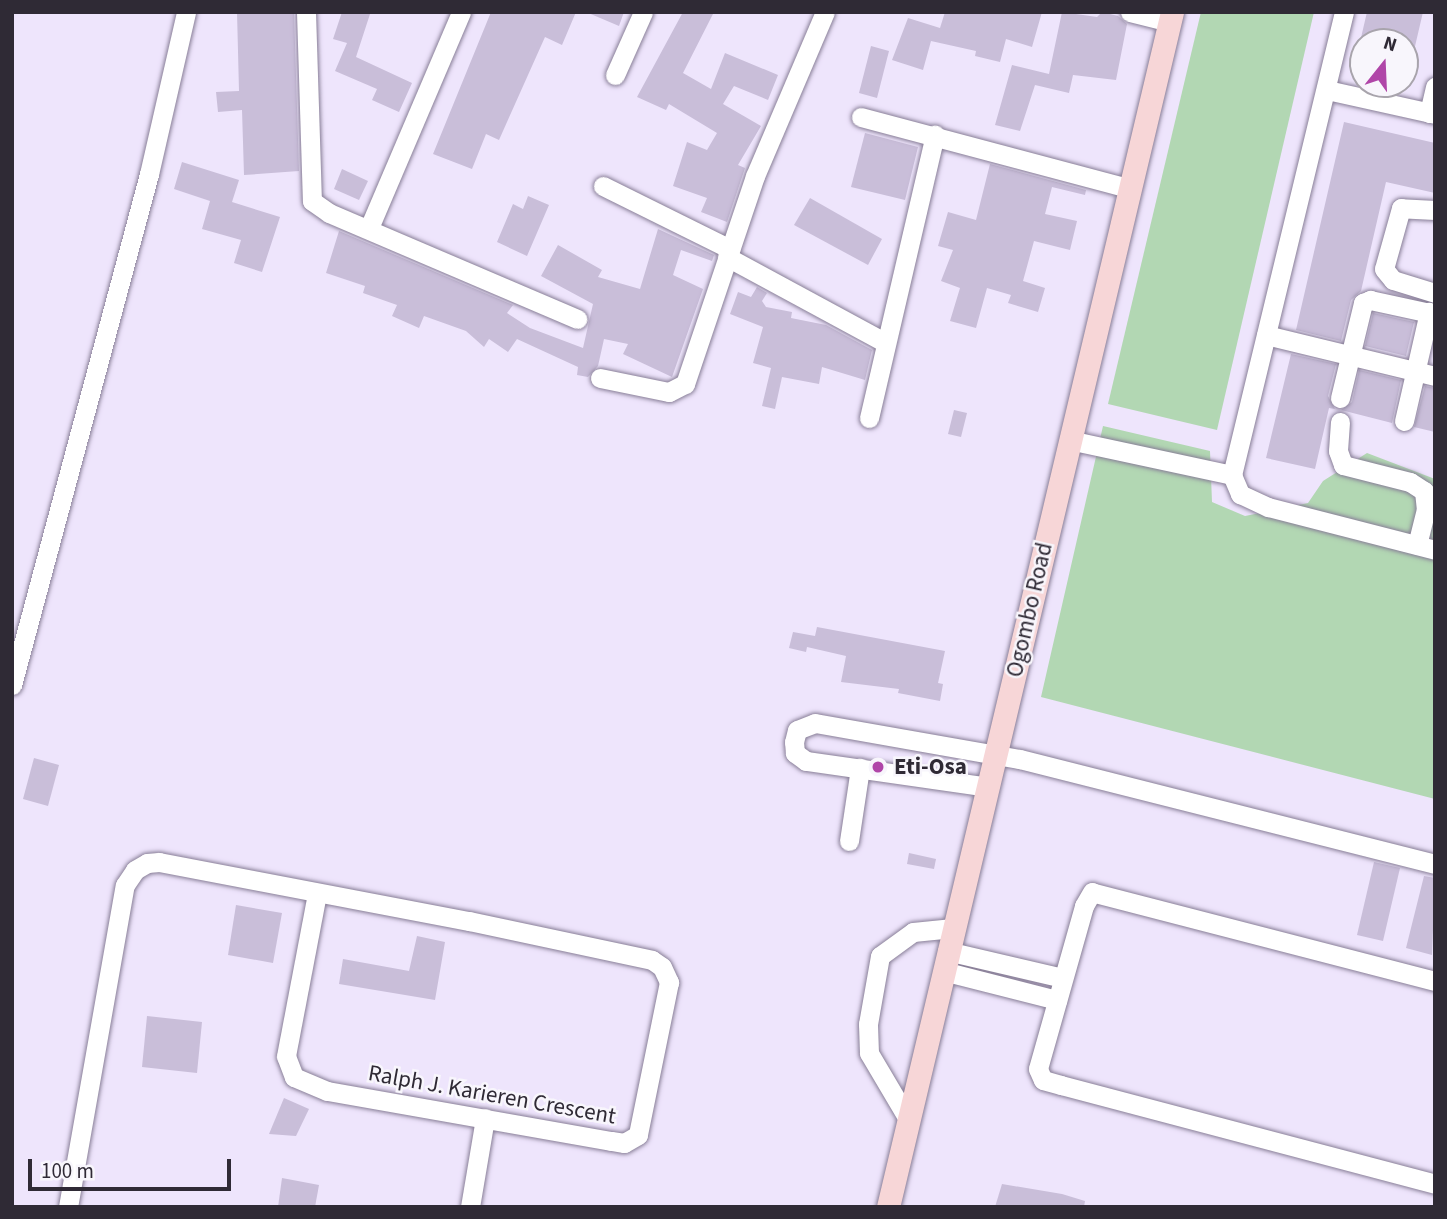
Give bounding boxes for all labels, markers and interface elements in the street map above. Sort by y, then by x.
north arrow [1349,28,1419,98]
text: N [1380,30,1400,59]
street label: Ogombo Road [1001,540,1059,680]
place label: Eti-Osa [894,753,967,781]
marker: Eti-Osa [868,757,888,777]
street label: Ralph J. Karieren Crescent [366,1060,618,1130]
scale bar [32,1146,234,1190]
text: 100 m [41,1156,94,1186]

